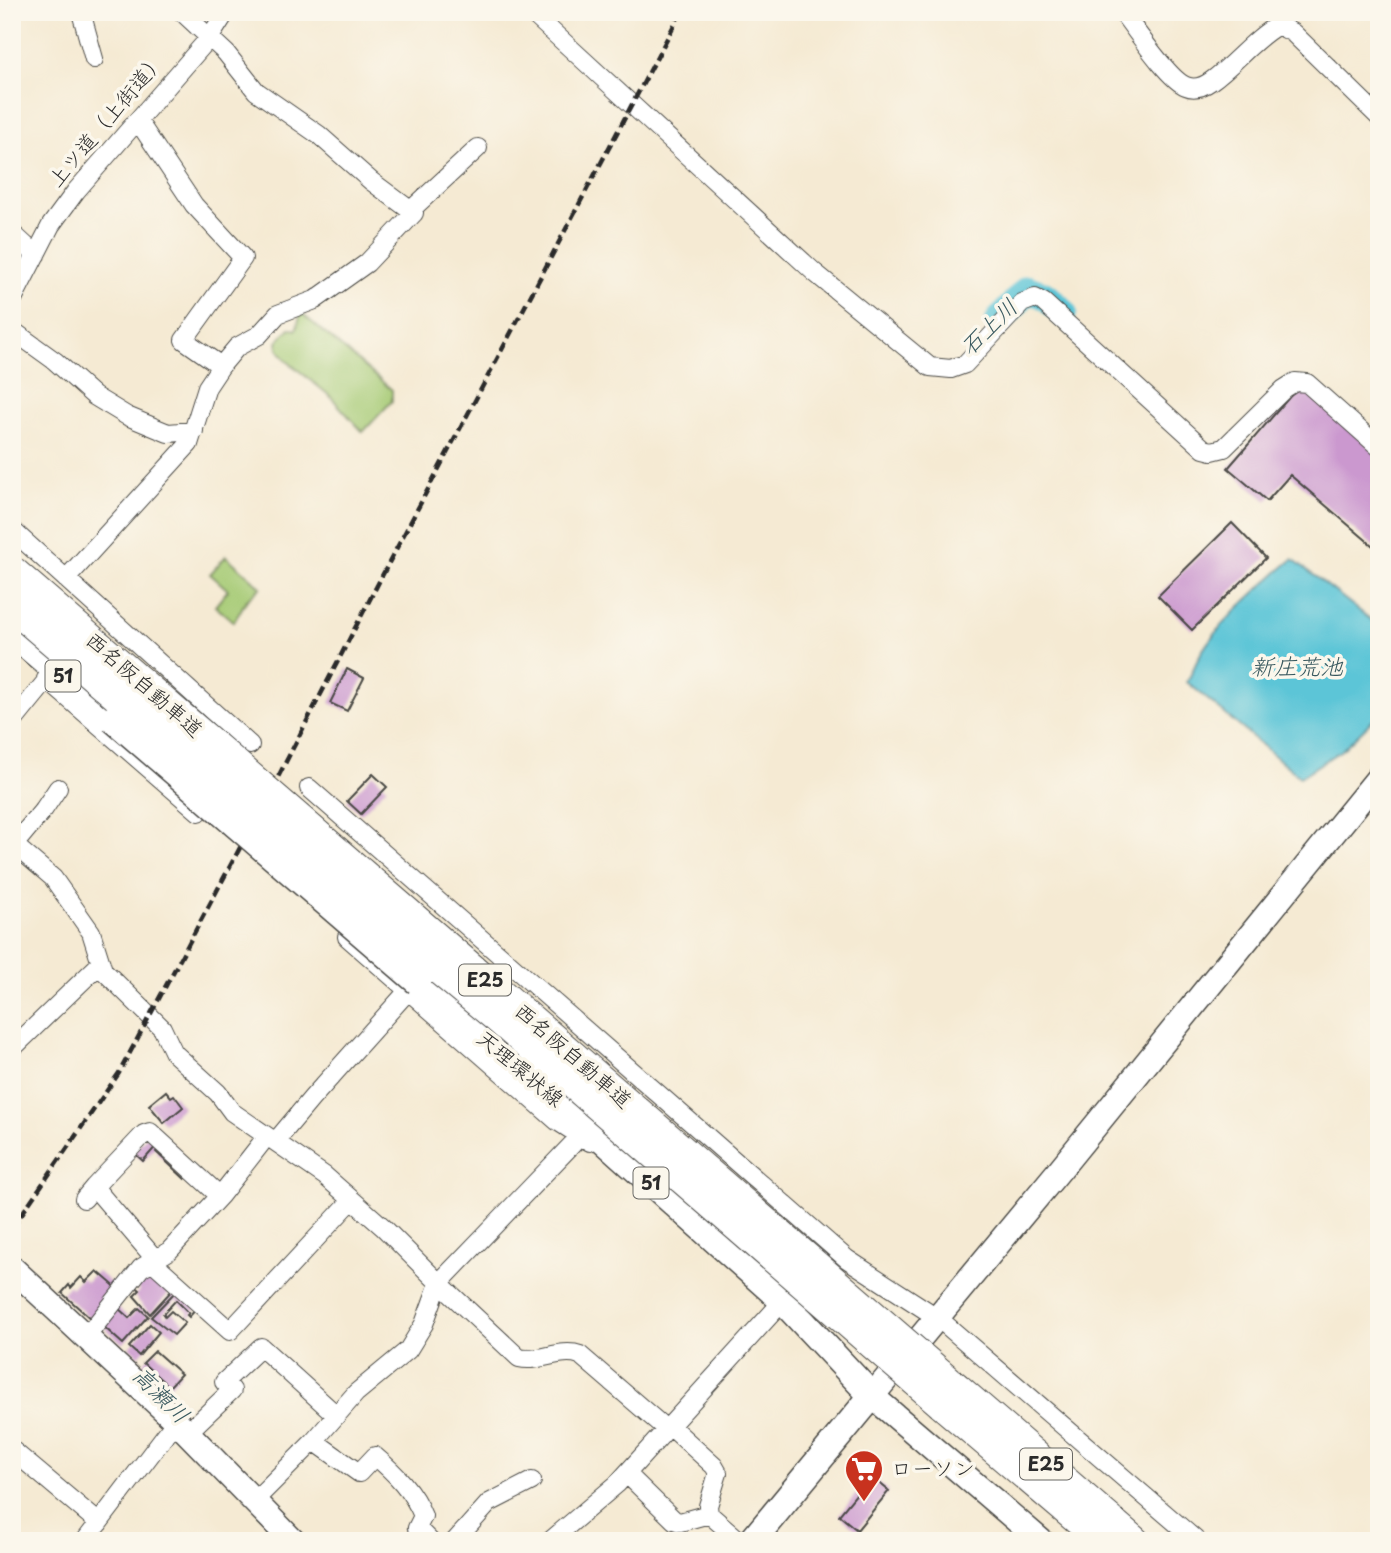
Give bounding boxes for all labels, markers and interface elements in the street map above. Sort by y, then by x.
street label: 上ツ道（上街道） [39,44,172,193]
water label: 石上川 [951,289,1025,362]
street label: 西名阪自動車道 [79,623,211,744]
water label: 新庄荒池 [1251,648,1344,683]
road number: 51 [46,660,80,692]
road number: E25 [459,964,511,996]
street label: 西名阪自動車道 [508,994,640,1115]
street label: 天理環状線 [471,1021,572,1113]
road number: 51 [634,1168,668,1198]
water label: 高瀬川 [125,1357,199,1431]
supermarket icon: ローソン [843,1448,885,1503]
road number: E25 [1020,1448,1072,1480]
place label: ローソン [891,1451,975,1483]

